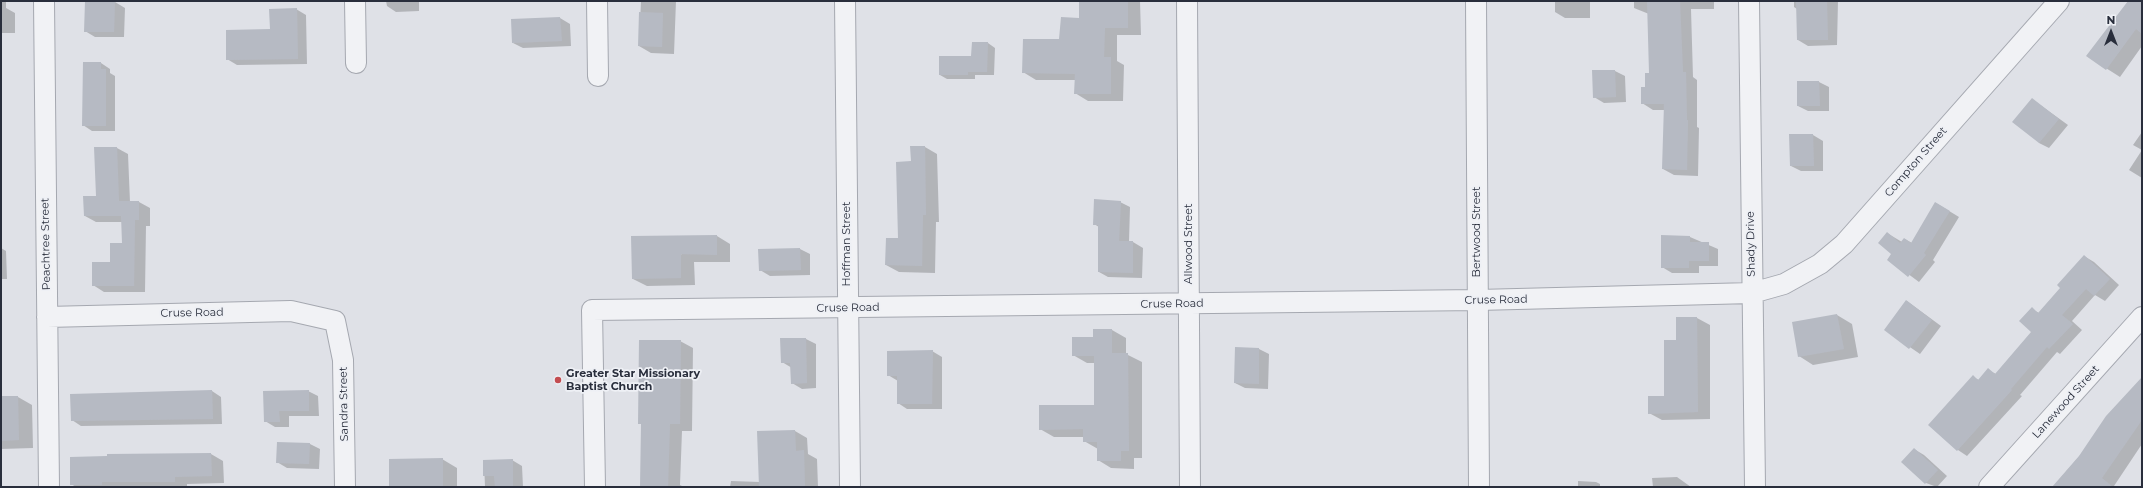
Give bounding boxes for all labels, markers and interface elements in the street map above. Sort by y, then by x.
north arrow [2091,12,2131,52]
text: N [2107,13,2115,27]
street label: Compton Street [1882,124,1950,200]
street label: Bertwood Street [1470,187,1484,277]
street label: Peachtree Street [39,198,53,290]
street label: Hoffman Street [840,201,854,287]
street label: Allwood Street [1182,204,1196,284]
street label: Shady Drive [1744,211,1758,277]
street label: Cruse Road [1464,293,1528,307]
street label: Cruse Road [1140,297,1204,311]
street label: Cruse Road [816,301,880,315]
street label: Cruse Road [160,306,224,320]
street label: Lanewood Street [2030,363,2102,441]
street label: Sandra Street [337,367,351,441]
place label: Greater Star Missionary Baptist Church [566,367,700,393]
marker: Greater Star Missionary Baptist Church [553,375,563,385]

